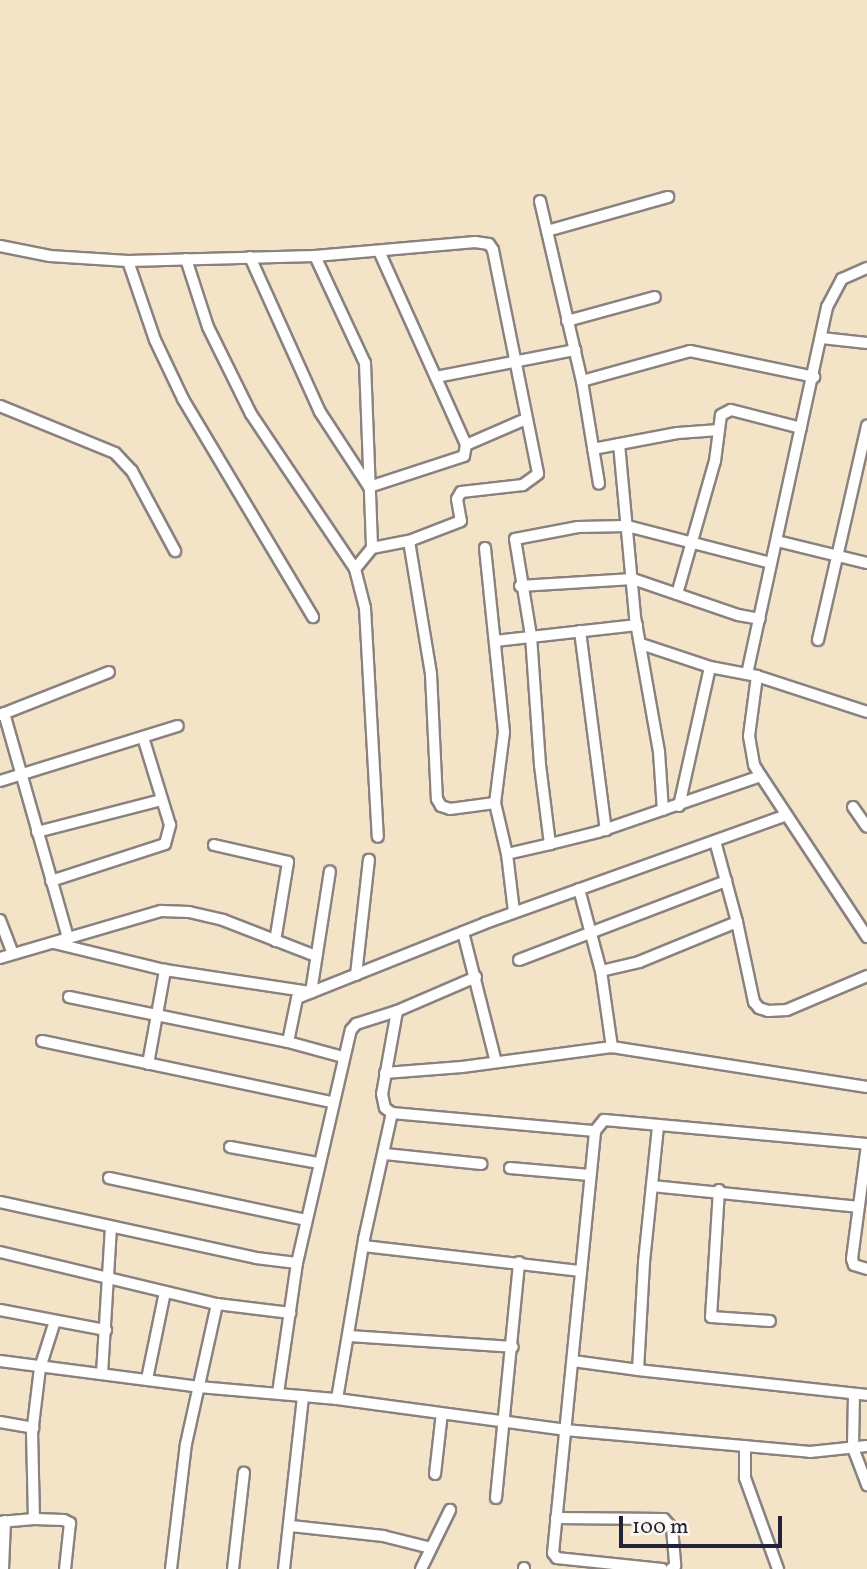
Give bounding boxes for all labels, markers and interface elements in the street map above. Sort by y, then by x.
scale bar [622,1502,785,1546]
text: 100 m [632,1513,689,1542]

